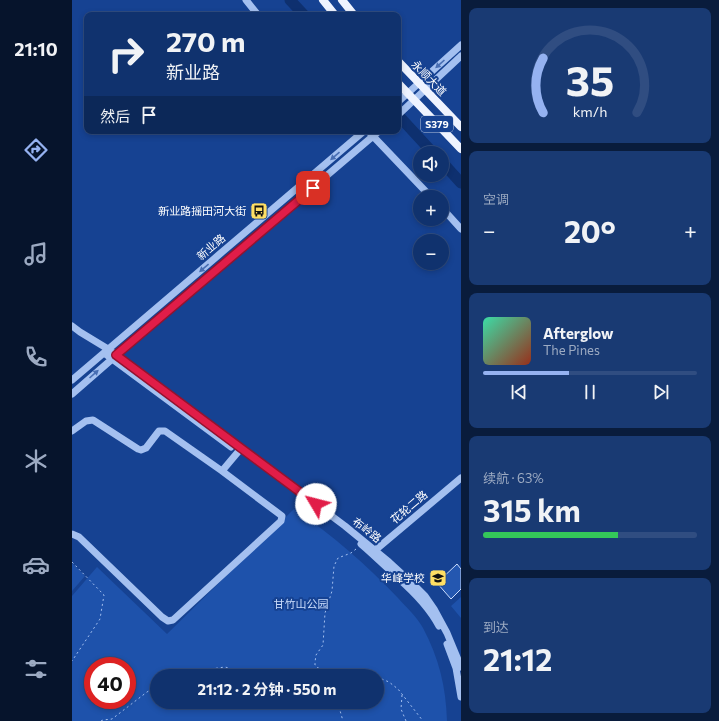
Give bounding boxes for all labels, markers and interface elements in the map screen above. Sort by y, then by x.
text: 270 m [166,24,245,58]
icon: right [100,28,152,80]
text: 21:10 [14,38,58,60]
text: 35 [566,54,614,105]
street label: 永顺大道 [409,57,449,98]
one-way arrow [435,59,445,69]
text: 新业路 [166,61,220,83]
text: km/h [573,102,607,120]
icon: arrive [138,104,160,126]
text: 然后 [100,107,130,125]
road number: S379 [421,116,453,132]
icon: directions [22,136,50,164]
map controls [413,146,449,270]
button: sound [413,146,449,182]
one-way arrow [330,152,340,161]
pin [296,171,330,205]
icon: arrive [302,177,324,199]
button: + [413,190,449,226]
text: 空调 [483,191,509,207]
bus stop icon: 新业路摇田河大街 [249,201,269,221]
place label: 新业路摇田河大街 [158,204,246,217]
text: 20° [564,212,616,249]
text: − [483,217,496,244]
text: + [684,217,697,244]
street label: 新业路 [194,231,227,262]
button: − [413,234,449,270]
icon: music [22,240,50,268]
one-way arrow [198,264,209,273]
text: Afterglow [543,324,613,342]
text: The Pines [543,342,600,358]
icon: phone [22,343,50,371]
one-way arrow [89,370,99,379]
icon: previous [508,381,530,403]
icon: pause [579,381,601,403]
icon: next [650,381,672,403]
icon: climate [22,447,50,475]
text: 续航 · 63% [483,470,544,486]
position arrow [295,483,337,525]
street label: 花轮二路 [388,487,430,526]
text: 315 km [483,491,581,528]
street label: 布岭路 [350,514,384,545]
icon: car [22,551,50,579]
school or university icon: 华峰学校 [428,568,448,588]
place label: 华峰学校 [381,571,425,584]
park label: 甘竹山公园 [274,597,329,610]
text: 到达 [483,619,509,635]
text: 21:12 [483,640,552,677]
icon: filters [22,655,50,683]
speed limit sign: 40 [84,657,136,709]
text: 21:12 · 2 分钟 · 550 m [198,680,336,698]

